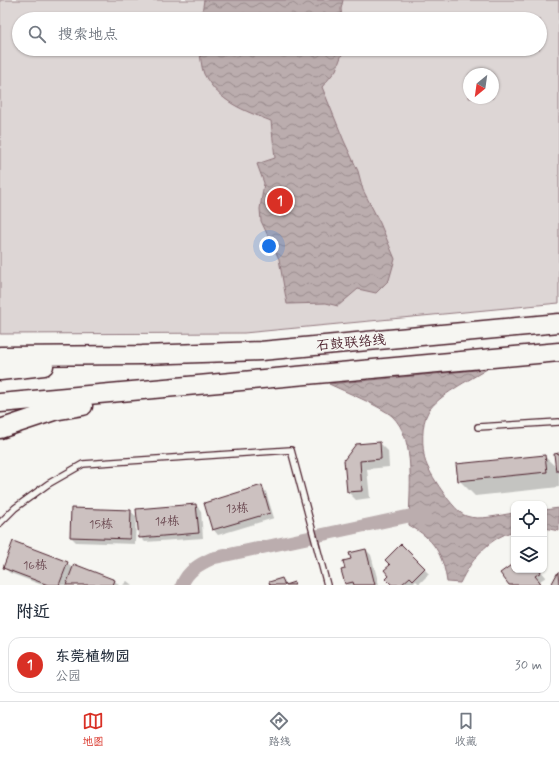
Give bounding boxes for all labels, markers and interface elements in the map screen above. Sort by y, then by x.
search box [12,12,547,56]
icon: search [26,23,48,45]
text: 搜索地点 [58,25,118,45]
north arrow [463,68,499,104]
pin: 1 [267,186,293,216]
your location [259,236,279,256]
street label: 石鼓联络线 [315,331,387,355]
house number: 13栋 [226,501,248,517]
map controls [511,501,547,573]
button: locate [511,501,547,537]
house number: 14栋 [155,514,179,530]
house number: 15栋 [89,517,113,533]
button: layers [511,537,547,573]
house number: 16栋 [23,558,47,574]
text: 附近 [16,601,50,623]
text: 东莞植物园 [55,647,130,667]
text: 1 [27,657,33,674]
text: 30 m [515,657,542,674]
text: 公园 [55,668,81,685]
tab: 地图 [82,710,104,749]
tab: 路线 [268,710,290,749]
tab: 收藏 [455,710,477,749]

